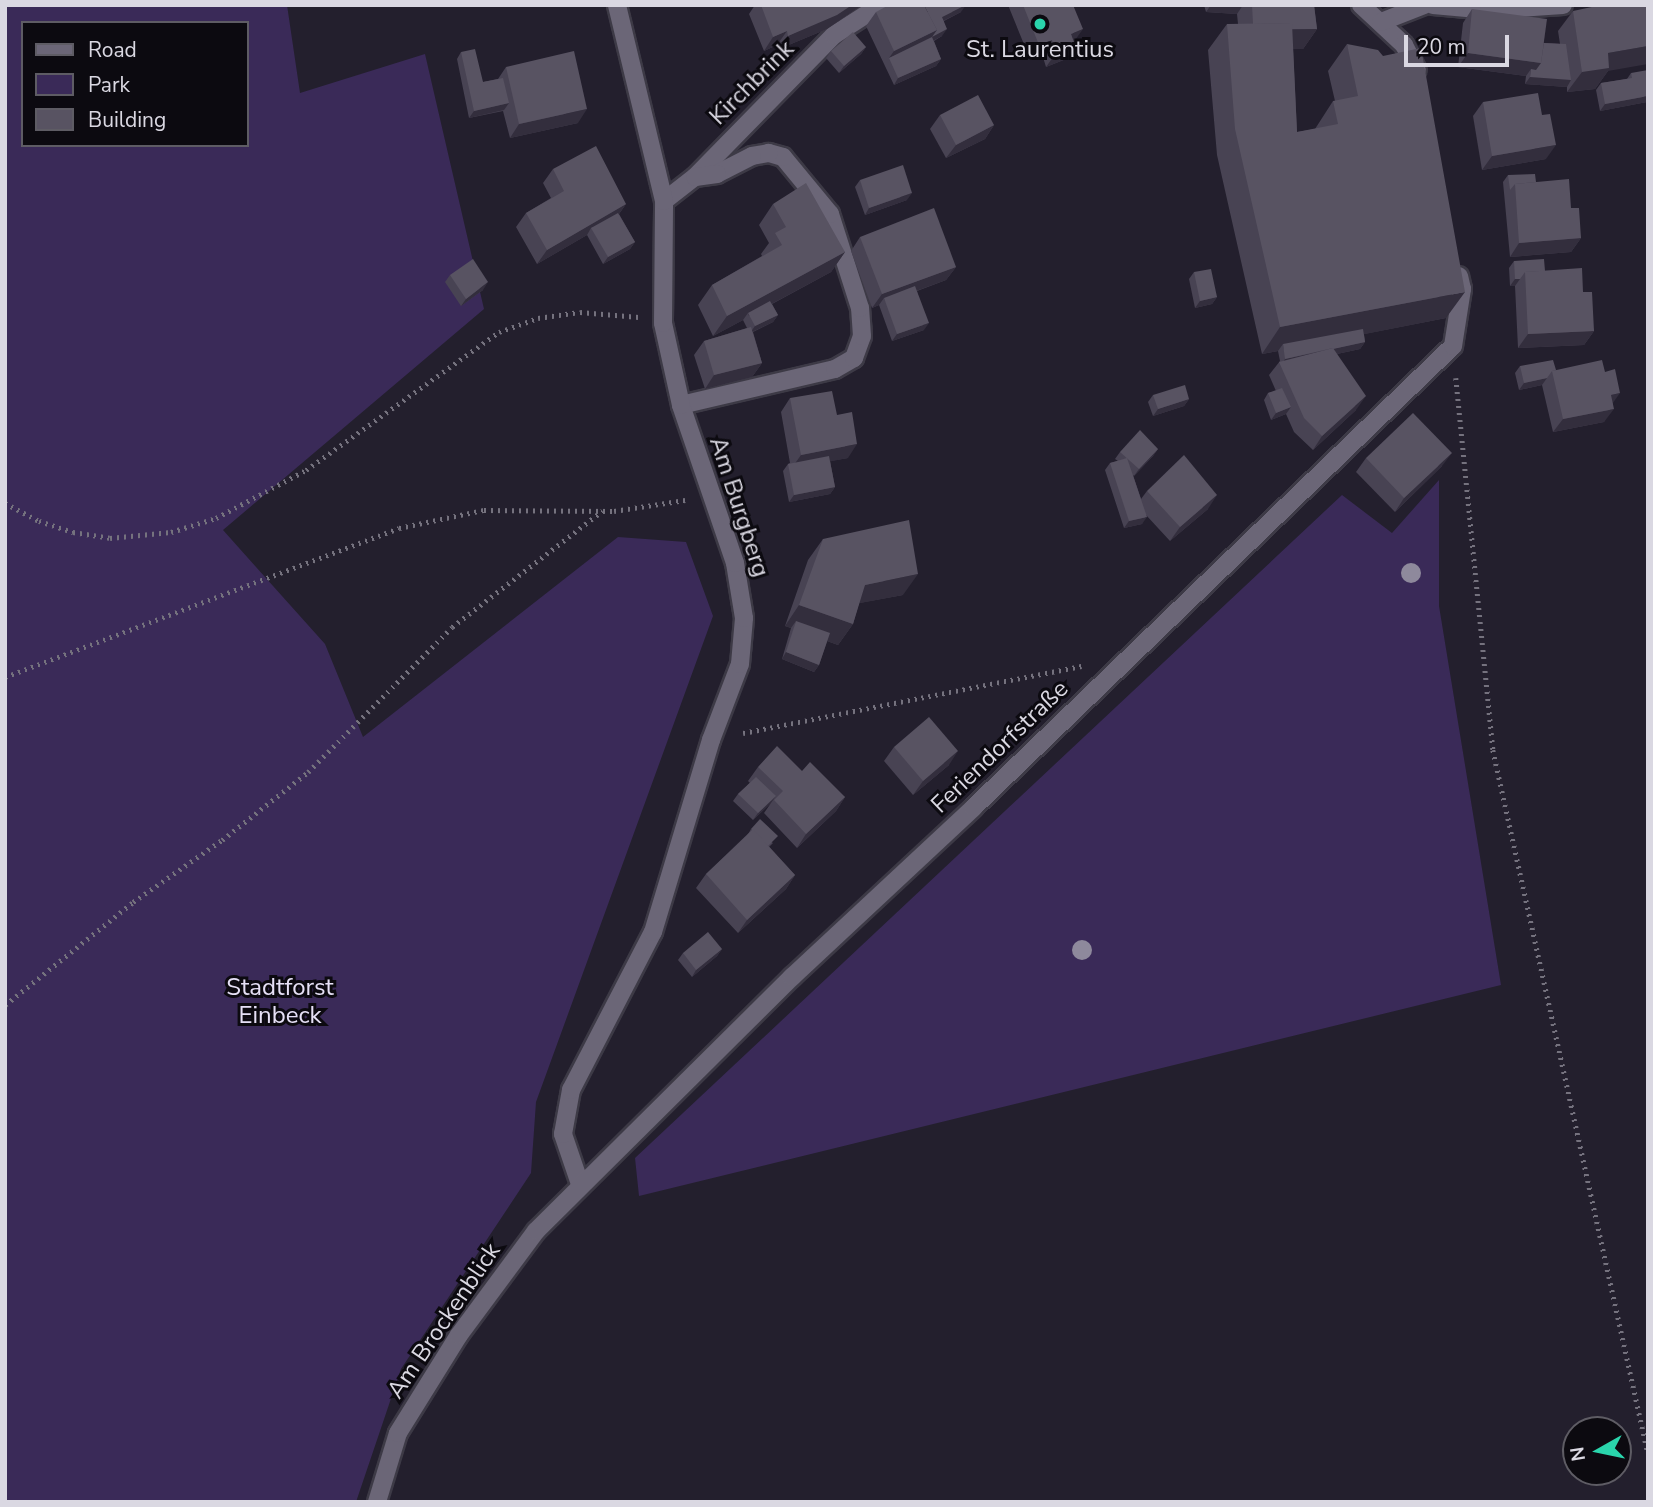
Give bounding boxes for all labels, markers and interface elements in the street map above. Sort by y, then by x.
marker: St. Laurentius [1032,16,1048,32]
legend [21,21,248,147]
scale bar [1408,21,1513,65]
text: 20 m [1417,33,1466,61]
street label: Kirchbrink [704,35,800,131]
text: Road [88,36,137,64]
place label: St. Laurentius [966,36,1114,64]
text: Park [88,71,130,99]
text: Building [88,106,166,134]
street label: Am Burgberg [703,433,775,581]
street label: Feriendorfstraße [926,674,1074,820]
park label: Stadtforst Einbeck [226,974,334,1030]
street label: Am Brockenblick [381,1238,507,1404]
north arrow [1562,1416,1632,1486]
text: N [1564,1445,1592,1463]

